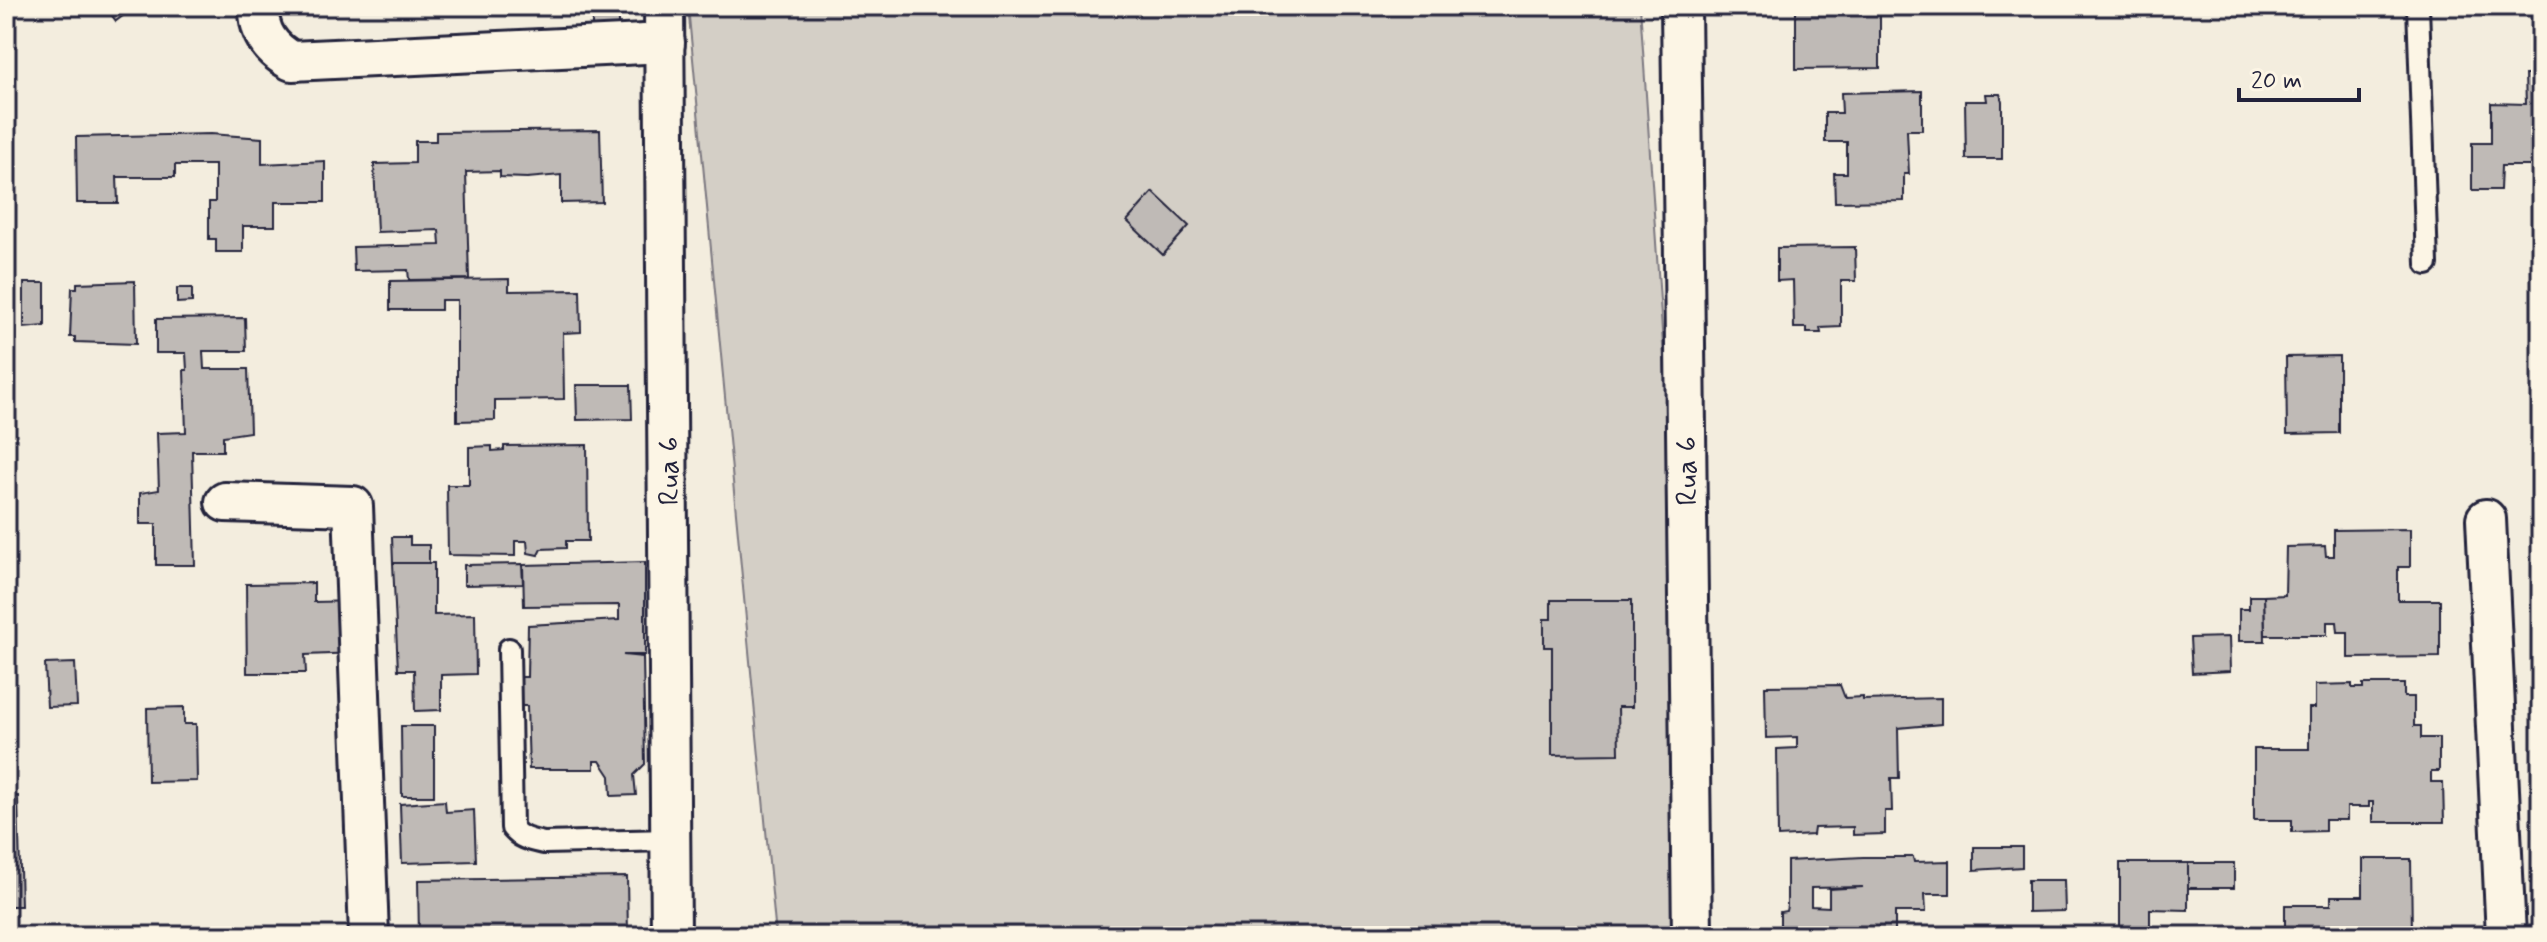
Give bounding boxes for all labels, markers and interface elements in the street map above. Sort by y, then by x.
scale bar [2239,52,2359,102]
text: 20 m [2251,66,2302,97]
street label: Rua 6 [650,436,689,506]
street label: Rua 6 [1667,436,1708,506]

